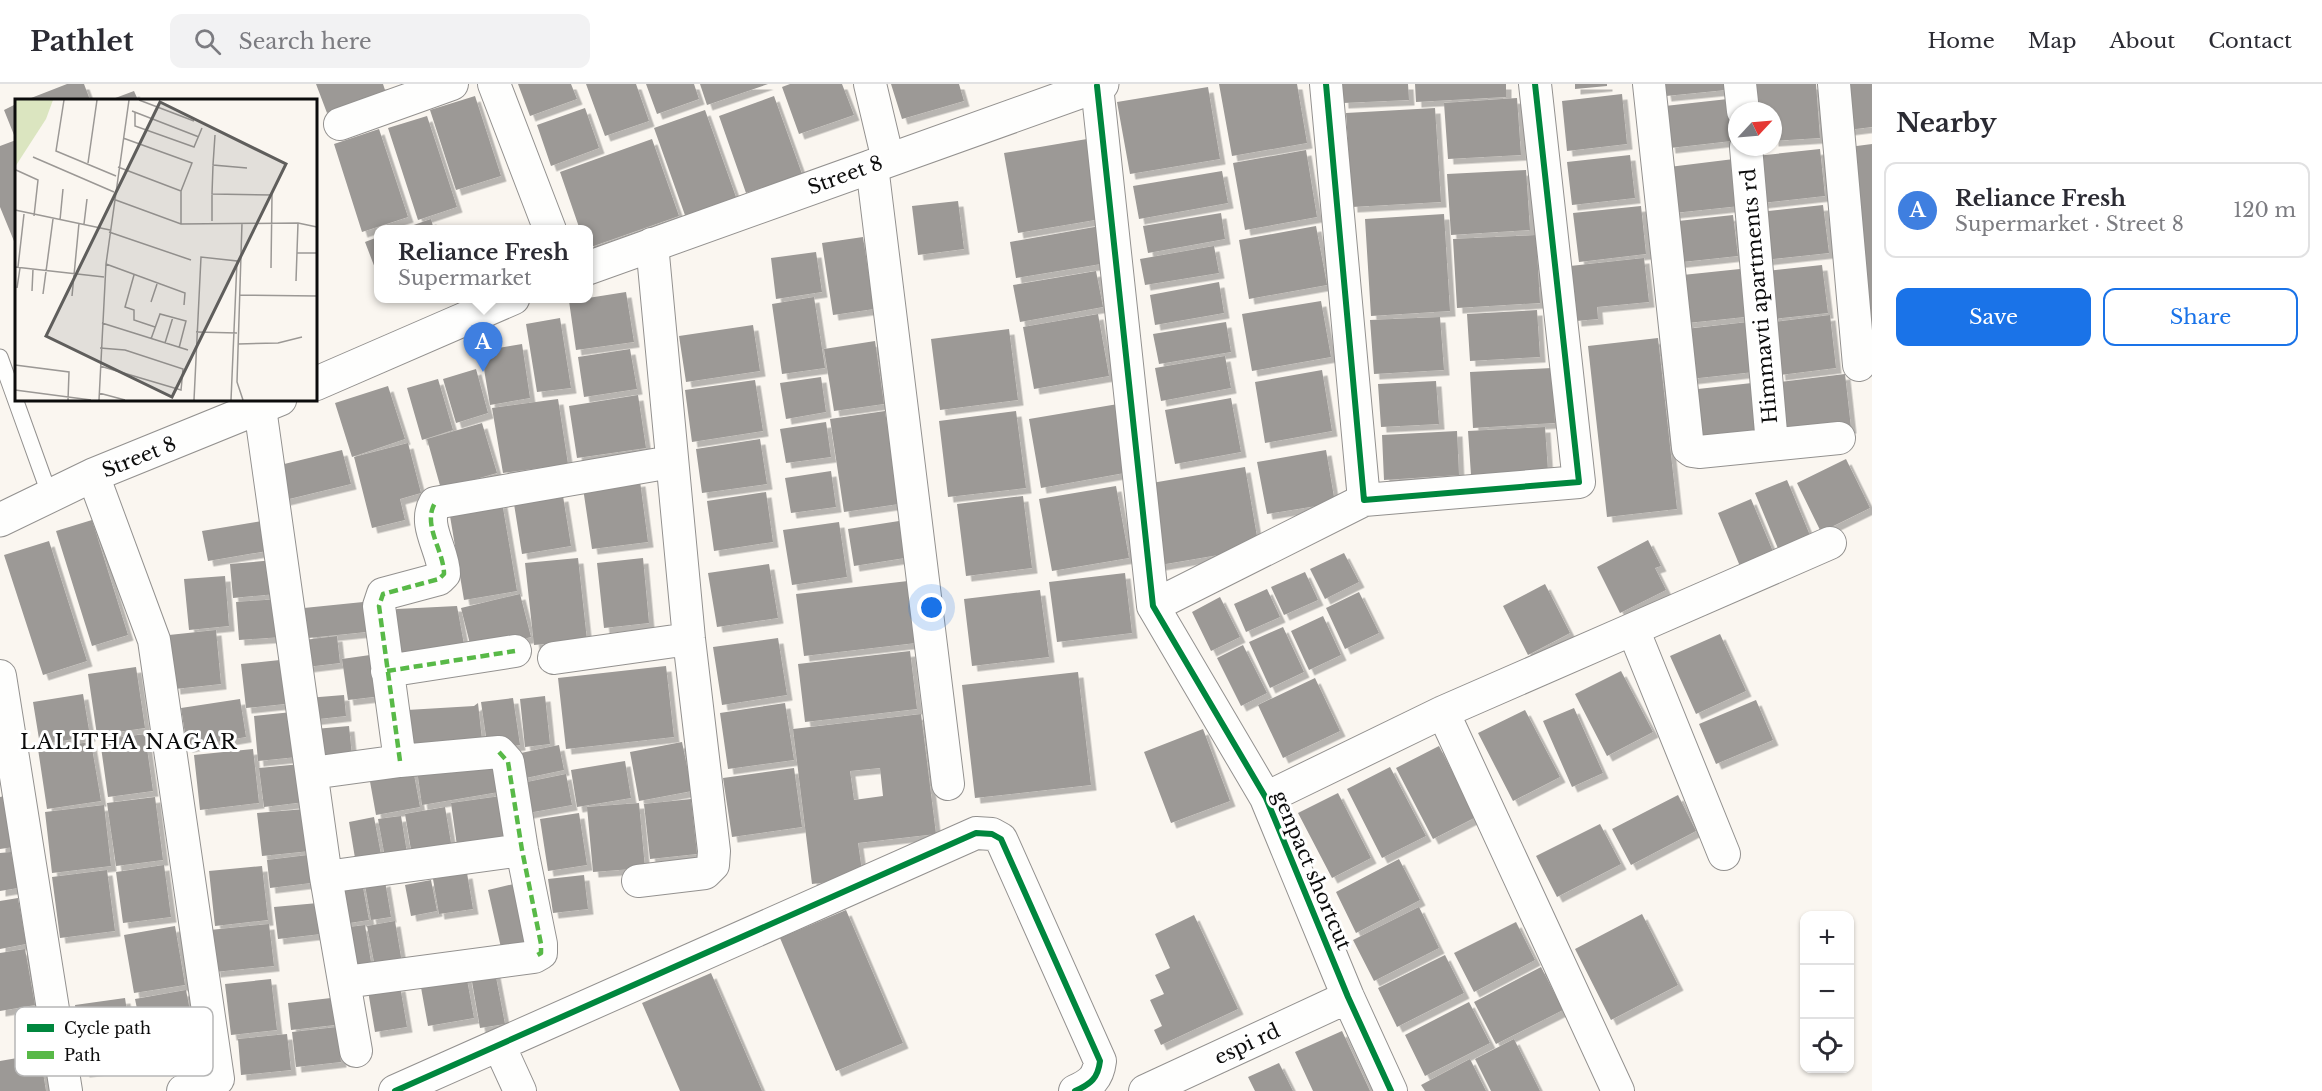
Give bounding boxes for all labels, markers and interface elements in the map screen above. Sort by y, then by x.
search box [170,14,590,68]
text: Pathlet [30,24,134,59]
icon: search [191,25,224,58]
text: Search here [239,28,372,55]
text: Home [1928,28,1995,54]
text: Map [2028,28,2076,54]
text: About [2109,28,2175,54]
text: Contact [2208,28,2292,54]
inset map [15,99,316,400]
north arrow [1728,102,1782,156]
text: Nearby [1896,107,1997,139]
street label: Street 8 [804,150,886,200]
street label: Himmavti apartments rd [1736,167,1782,425]
text: Reliance Fresh [1955,185,2126,212]
text: A [1909,198,1926,222]
text: 120 m [2233,198,2296,222]
text: Supermarket · Street 8 [1955,212,2184,236]
popup [374,225,593,303]
text: Reliance Fresh [398,239,569,266]
text: Supermarket [398,266,532,290]
button: Save [1896,288,2091,346]
button: Share [2103,288,2298,346]
pin: A [464,322,502,372]
street label: Street 8 [98,431,180,483]
your location [917,593,946,622]
district label: LALITHA NAGAR [20,729,238,755]
street label: genpact shortcut [1268,787,1357,954]
map controls [1800,911,1854,1073]
button: + [1800,911,1854,965]
button: − [1800,965,1854,1019]
legend [15,1007,213,1076]
text: Cycle path [64,1018,151,1038]
street label: espi rd [1210,1018,1284,1070]
button: locate [1800,1019,1854,1073]
text: Path [64,1045,101,1065]

